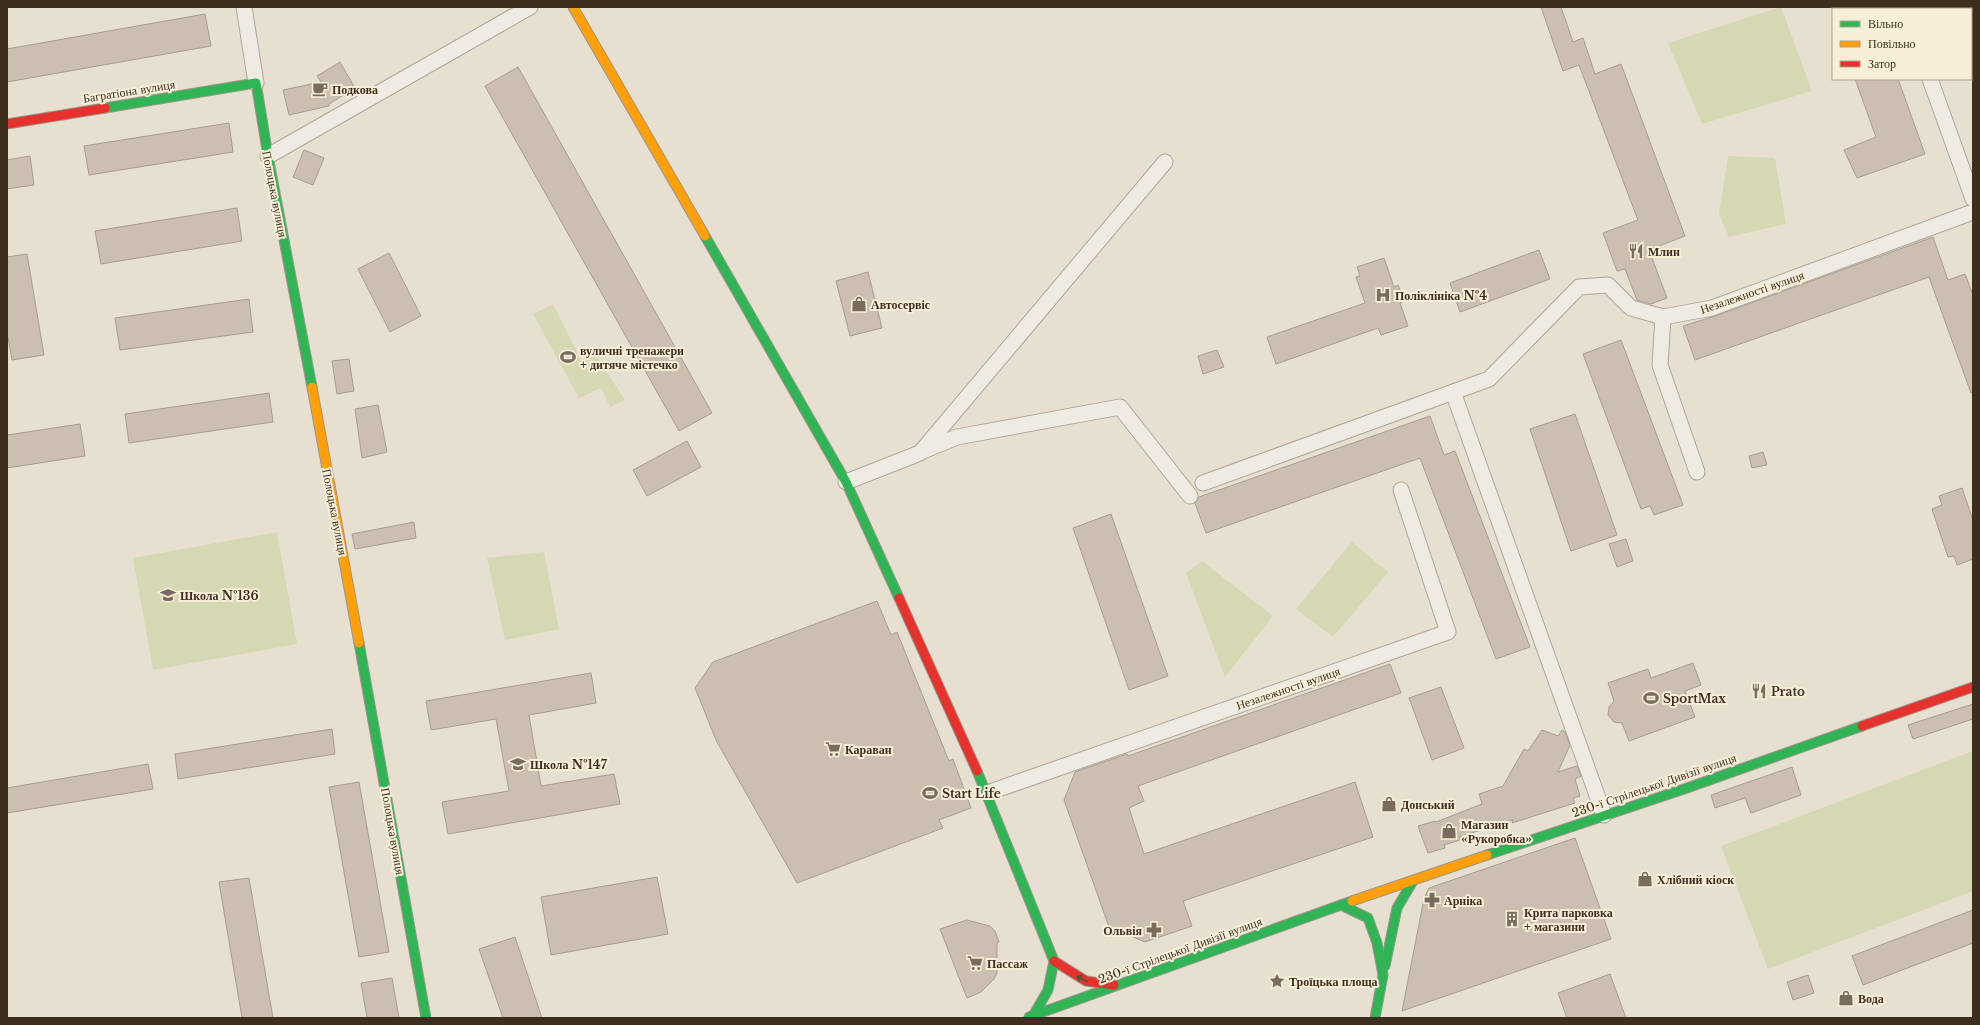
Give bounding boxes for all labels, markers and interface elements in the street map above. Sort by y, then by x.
legend [1832,8,1972,80]
text: Вільно [1868,16,1903,31]
text: Повільно [1868,36,1916,51]
text: Затор [1868,56,1896,71]
street label: Багратіона вулиця [82,76,177,106]
cafe icon: Подкова [311,80,329,98]
place label: Подкова [332,82,378,97]
street label: Полоцька вулиця [259,149,291,239]
restaurant icon: Млин [1627,242,1645,260]
place label: Млин [1648,244,1680,259]
street label: Незалежності вулиця [1698,267,1806,317]
hospital icon: Поліклініка №4 [1374,286,1392,304]
place label: Поліклініка №4 [1395,288,1487,303]
shop icon: Автосервіс [850,295,868,313]
place label: Автосервіс [871,297,931,312]
place label: вуличні тренажери + дитяче містечко [580,343,684,372]
sports icon: вуличні тренажери + дитяче містечко [559,348,577,366]
street label: Полоцька вулиця [319,467,351,557]
school or university icon: Школа №136 [159,586,177,604]
place label: Школа №136 [180,588,259,603]
street label: Незалежності вулиця [1234,663,1342,713]
restaurant icon: Prato [1750,682,1768,700]
place label: Prato [1771,684,1805,699]
sports icon: SportMax [1642,689,1660,707]
place label: SportMax [1663,691,1726,706]
supermarket icon: Караван [824,740,842,758]
place label: Караван [845,742,892,757]
street label: 230-ї Стрілецької Дивізії вулиця [1570,750,1739,820]
school or university icon: Школа №147 [509,755,527,773]
place label: Школа №147 [530,757,608,772]
sports icon: Start Life [921,784,939,802]
street label: Полоцька вулиця [378,786,408,876]
place label: Start Life [942,786,1001,801]
shop icon: Донський [1380,795,1398,813]
place label: Донський [1401,797,1455,812]
place label: Магазин «Рукоробка» [1461,817,1532,846]
shop icon: Магазин «Рукоробка» [1440,822,1458,840]
shop icon: Хлібний кіоск [1636,870,1654,888]
place label: Хлібний кіоск [1657,872,1734,887]
pharmacy icon: Арніка [1423,891,1441,909]
place label: Арніка [1444,893,1482,908]
place label: Крита парковка + магазини [1524,905,1613,934]
building icon: Крита парковка + магазини [1503,910,1521,928]
street label: 230-ї Стрілецької Дивізії вулиця [1096,913,1264,987]
pharmacy icon: Ольвія [1145,921,1163,939]
place label: Ольвія [1103,923,1143,938]
supermarket icon: Пассаж [966,954,984,972]
place label: Пассаж [987,956,1028,971]
place icon: Троїцька площа [1268,972,1286,990]
place label: Троїцька площа [1289,974,1378,989]
one-way arrow [1076,975,1088,982]
shop icon: Вода [1837,989,1855,1007]
place label: Вода [1858,991,1884,1006]

